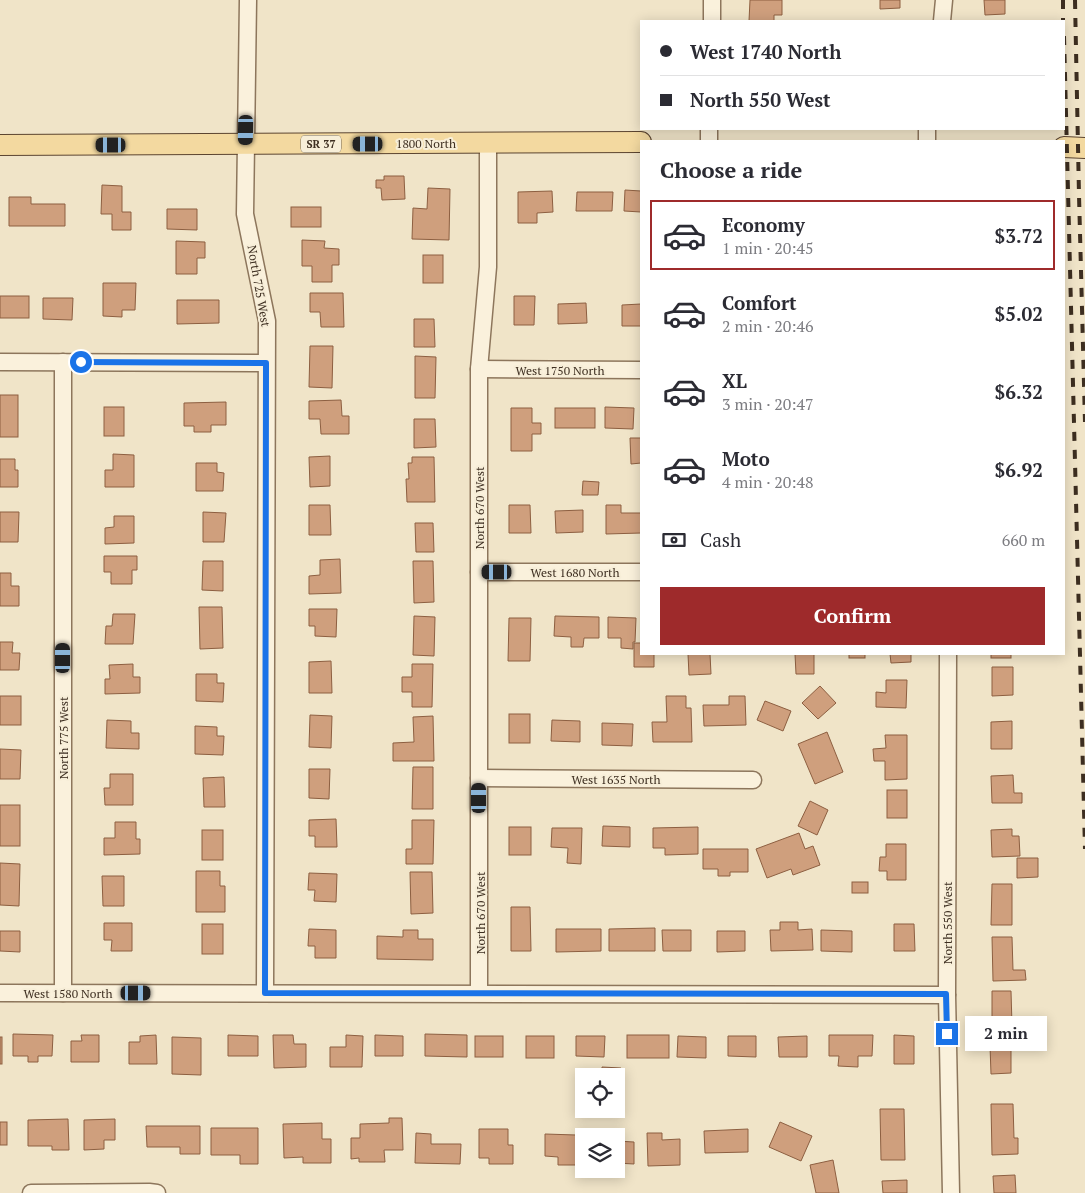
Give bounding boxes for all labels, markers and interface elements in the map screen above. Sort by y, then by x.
text: West 1740 North [690,39,841,64]
text: North 550 West [690,87,831,112]
car [238,115,253,145]
road number: SR 37 [301,136,341,152]
street label: 1800 North [396,136,456,151]
car [353,137,383,152]
car [96,138,126,153]
text: Choose a ride [660,155,802,184]
text: Economy [722,212,805,237]
icon: car [662,213,707,258]
text: $3.72 [994,223,1043,248]
text: 1 min · 20:45 [722,237,814,259]
street label: North 725 West [244,244,274,329]
text: Comfort [722,290,797,315]
icon: car [662,291,707,336]
text: $5.02 [994,301,1043,326]
text: 2 min · 20:46 [722,315,814,337]
route start [70,351,92,373]
street label: West 1750 North [515,363,605,378]
text: XL [722,368,747,393]
icon: car [662,369,707,414]
text: $6.32 [994,379,1043,404]
text: 3 min · 20:47 [722,393,814,415]
text: Moto [722,446,770,471]
icon: car [662,447,707,492]
text: $6.92 [994,457,1043,482]
street label: North 670 West [472,466,487,549]
text: 4 min · 20:48 [722,471,814,493]
icon: cash [660,526,688,554]
text: Cash [700,527,741,552]
text: 660 m [1002,529,1045,551]
car [482,565,512,580]
street label: West 1680 North [530,565,620,580]
button: Confirm [660,587,1045,645]
car [55,643,70,673]
street label: North 775 West [56,696,71,779]
street label: West 1635 North [571,772,661,787]
car [471,783,486,813]
street label: North 670 West [473,871,488,954]
street label: North 550 West [940,881,955,964]
street label: West 1580 North [23,986,113,1001]
car [121,986,151,1001]
callout: 2 min [964,1016,1047,1052]
text: 2 min [984,1022,1028,1044]
route end [936,1023,958,1045]
map controls [575,1068,625,1178]
button: locate [575,1068,625,1118]
button: layers [575,1128,625,1178]

